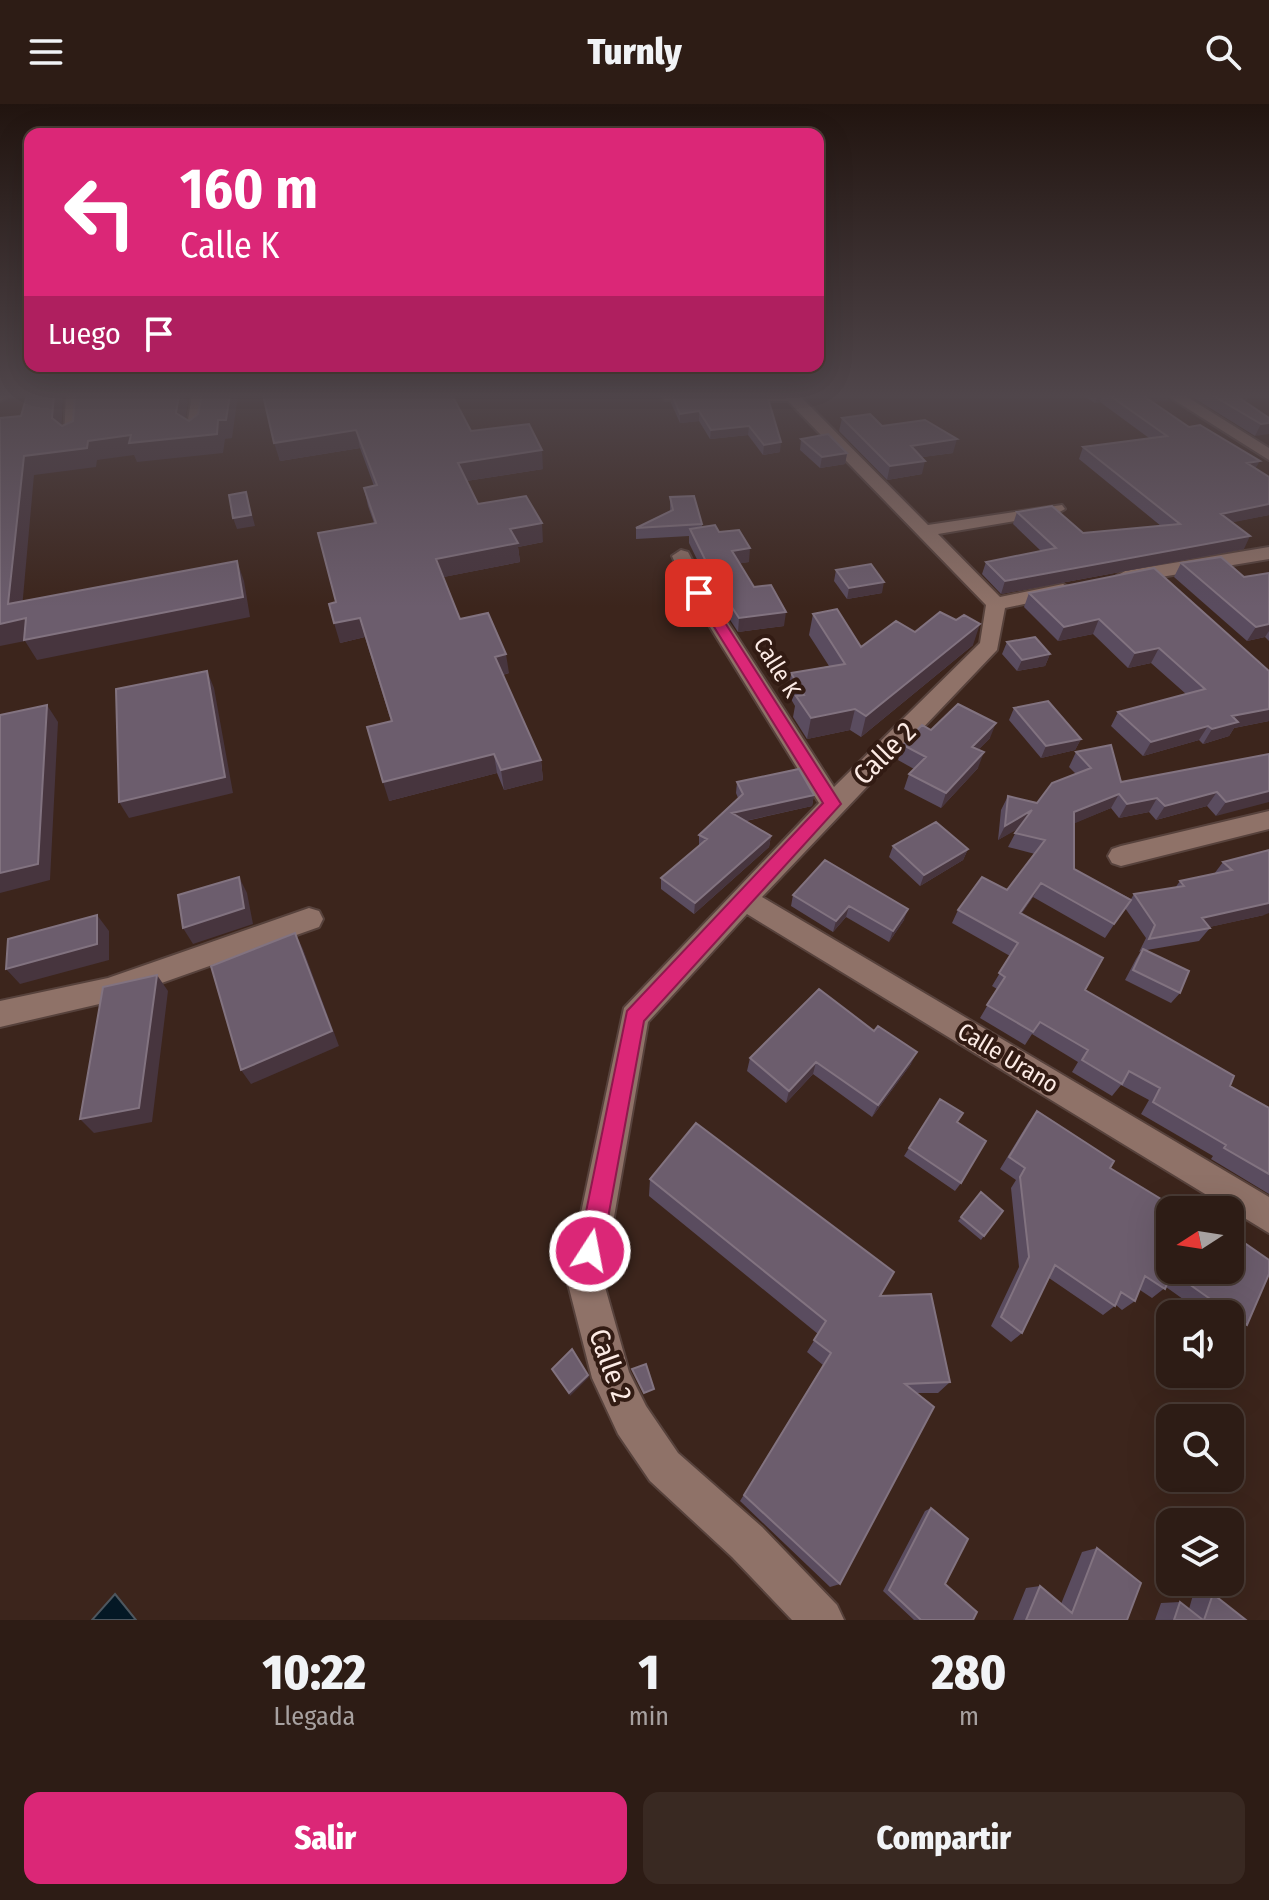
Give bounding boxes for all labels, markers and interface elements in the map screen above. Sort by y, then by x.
icon: menu [24,30,68,74]
text: Turnly [587,30,682,74]
icon: search [1201,30,1245,74]
text: 160 m [180,156,318,223]
icon: left [48,160,152,264]
text: Calle K [180,224,279,268]
icon: arrive [137,312,181,356]
text: Luego [48,316,121,352]
pin [665,559,733,627]
icon: arrive [677,571,721,615]
street label: Calle K [748,632,807,703]
street label: Calle 2 [846,715,922,791]
street label: Calle Urano [953,1017,1063,1099]
north arrow [1156,1196,1244,1284]
map controls [1156,1196,1244,1596]
position arrow [548,1209,632,1293]
button: sound [1156,1300,1244,1388]
street label: Calle 2 [582,1324,639,1406]
button: search [1156,1404,1244,1492]
button: layers [1156,1508,1244,1596]
text: 10:22 [263,1644,366,1702]
text: 1 [638,1644,659,1702]
text: 280 [931,1644,1006,1702]
text: Llegada [273,1701,355,1732]
text: min [629,1701,669,1732]
text: m [959,1701,979,1732]
button: Salir [24,1792,627,1884]
button: Compartir [643,1792,1245,1884]

